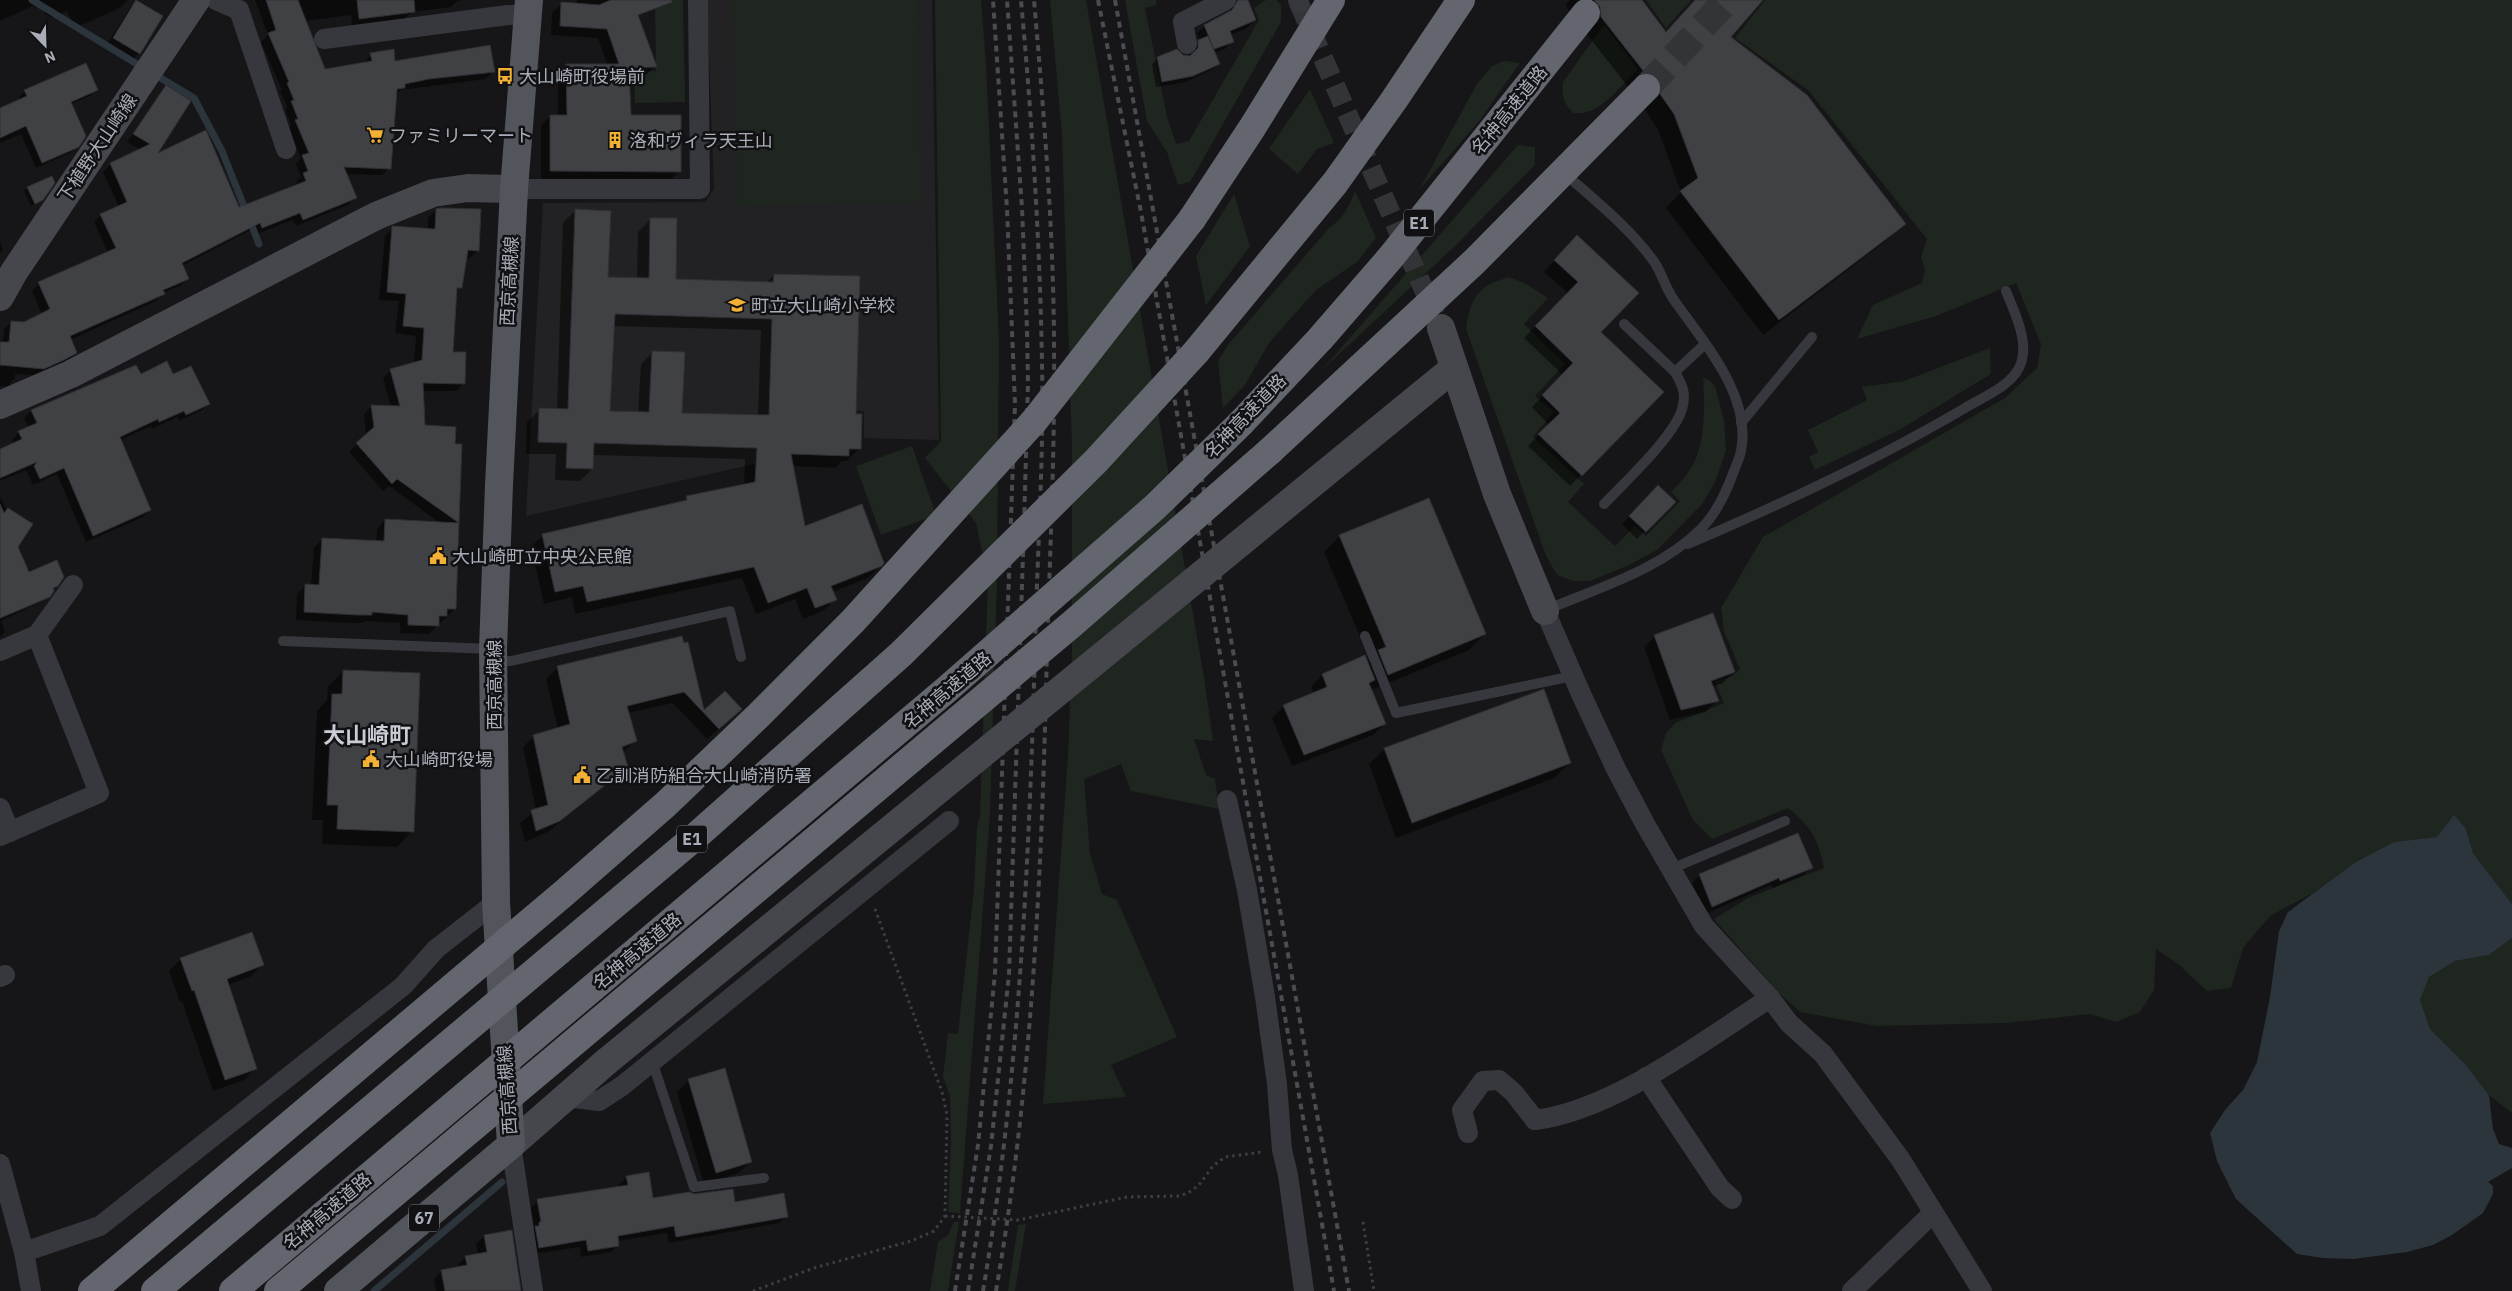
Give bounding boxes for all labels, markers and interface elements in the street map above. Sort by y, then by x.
north arrow [20,20,70,70]
text: N [42,47,58,67]
street label: 名神高速道路 [1466,61,1552,159]
place label: 大山崎町役場前 [519,65,645,88]
bus stop icon: 大山崎町役場前 [495,66,515,86]
street label: 下植野大山崎線 [52,89,142,207]
place label: ファミリーマート [389,124,533,147]
supermarket icon: ファミリーマート [365,125,385,145]
place label: 洛和ヴィラ天王山 [629,129,773,152]
building icon: 洛和ヴィラ天王山 [605,130,625,150]
road number: E1 [1404,210,1434,237]
street label: 西京高槻線 [495,235,523,327]
place label: 町立大山崎小学校 [751,294,895,317]
school or university icon: 町立大山崎小学校 [727,295,747,315]
street label: 名神高速道路 [1199,369,1291,463]
place label: 大山崎町立中央公民館 [452,545,632,568]
public building icon: 大山崎町立中央公民館 [428,546,448,566]
street label: 西京高槻線 [483,640,506,730]
street label: 名神高速道路 [898,646,996,734]
district label: 大山崎町 [323,720,411,749]
place label: 大山崎町役場 [385,748,493,771]
public building icon: 大山崎町役場 [361,749,381,769]
place label: 乙訓消防組合大山崎消防署 [596,764,812,787]
public building icon: 乙訓消防組合大山崎消防署 [572,765,592,785]
road number: E1 [677,826,707,852]
street label: 名神高速道路 [588,907,686,995]
street label: 西京高槻線 [492,1044,522,1136]
street label: 名神高速道路 [278,1167,376,1255]
road number: 67 [409,1204,439,1232]

